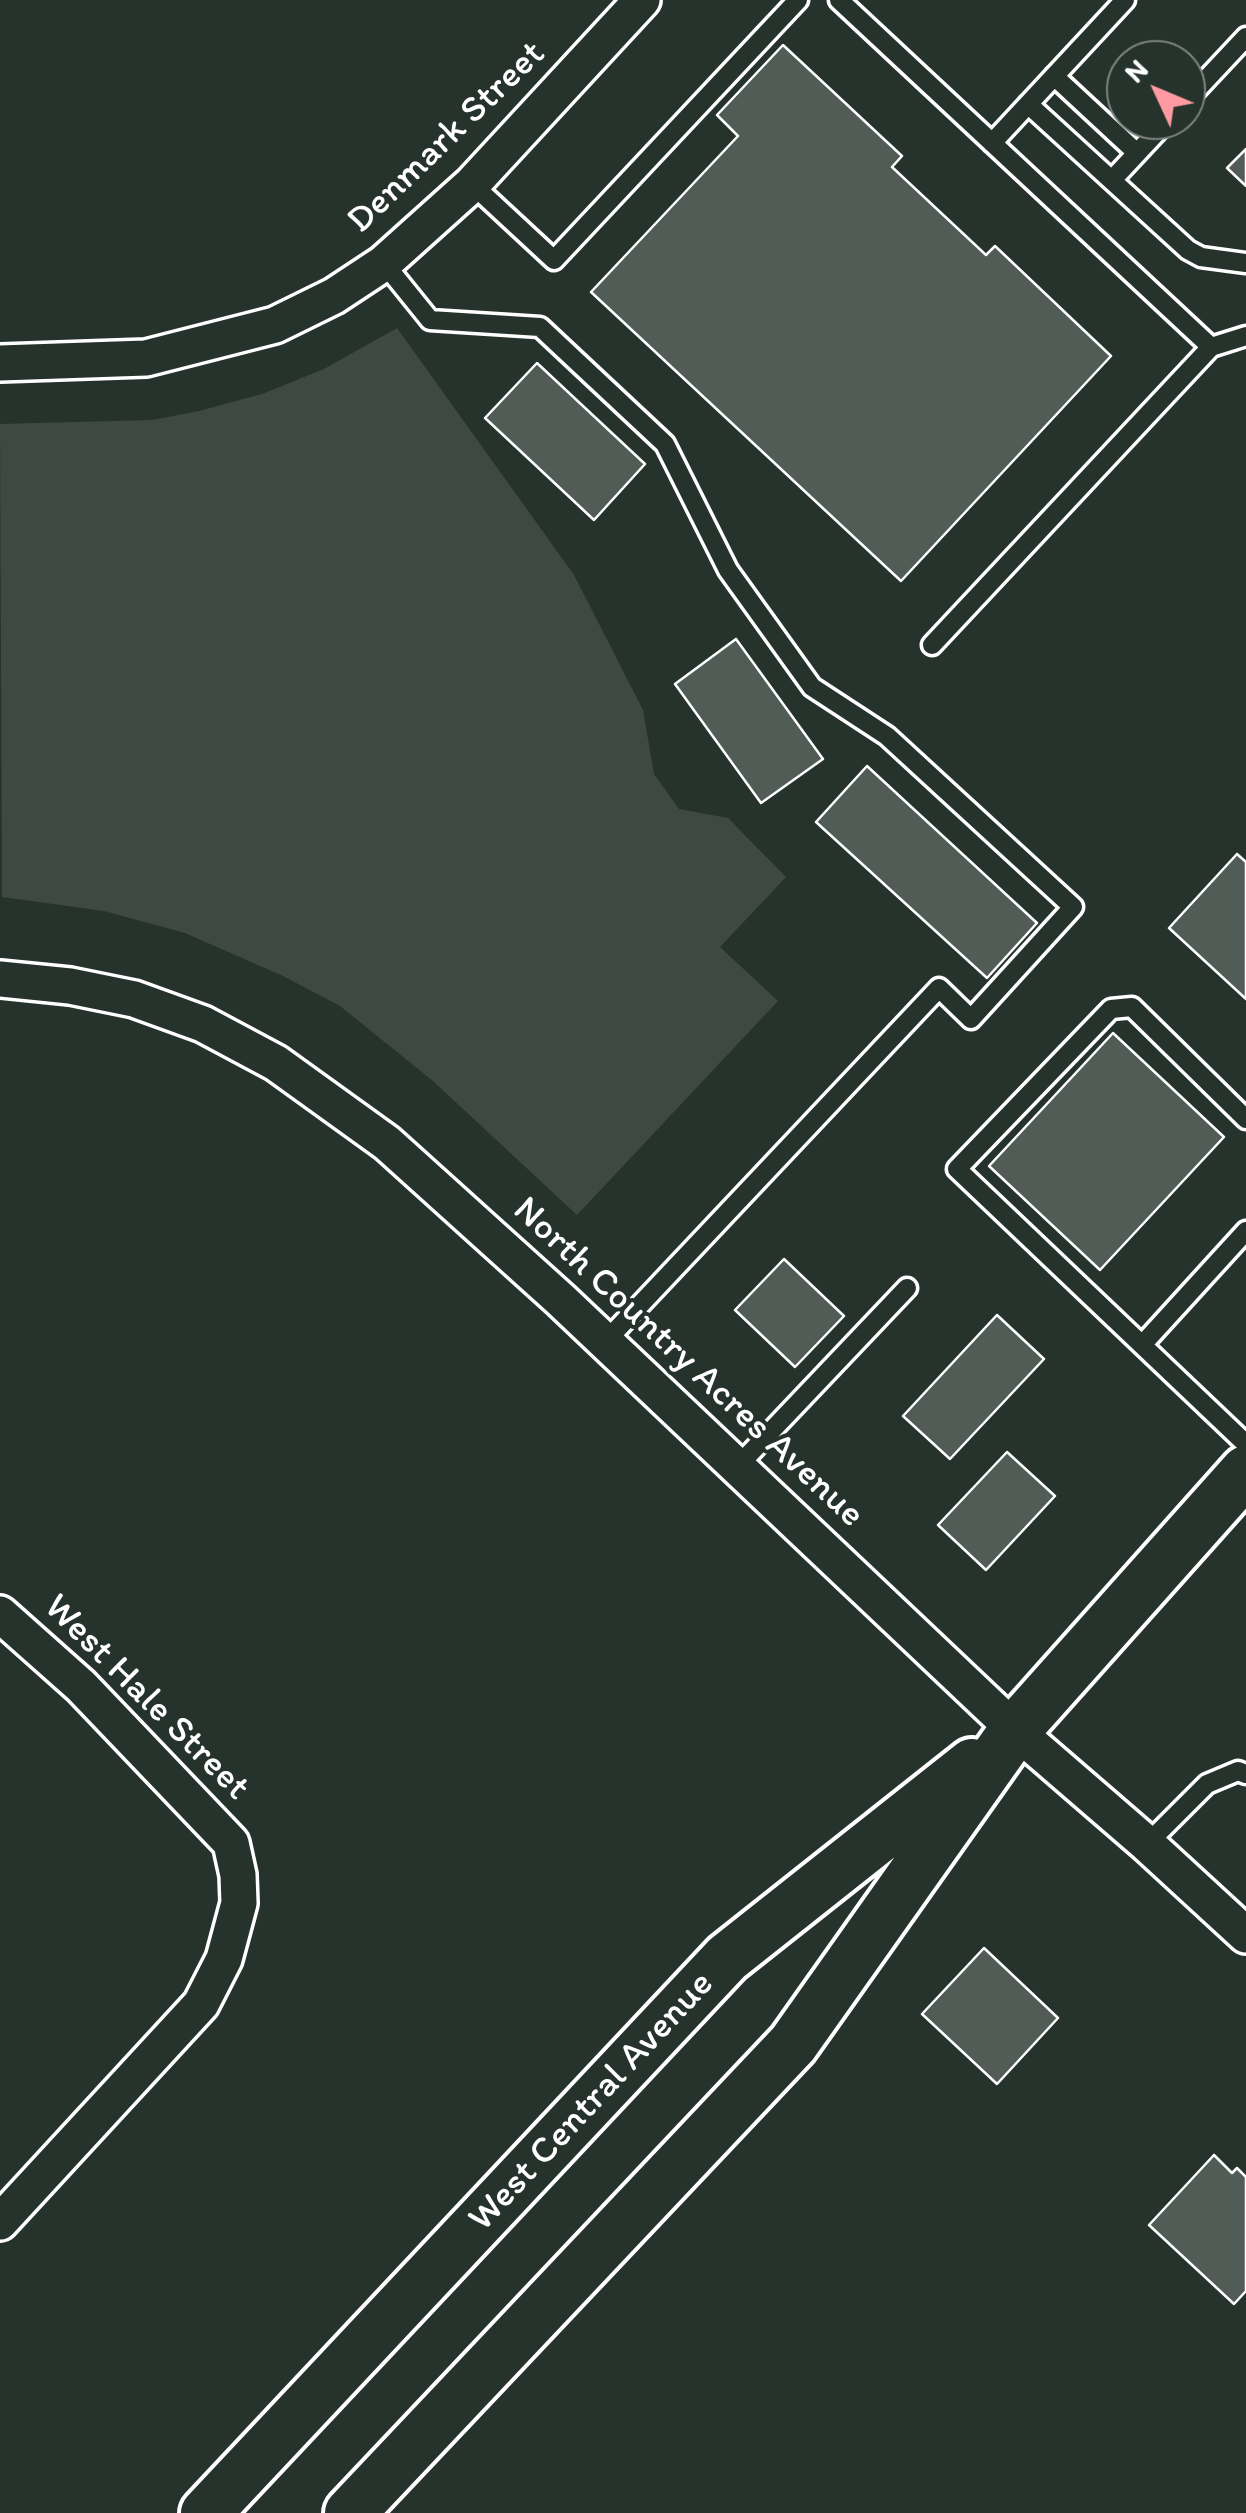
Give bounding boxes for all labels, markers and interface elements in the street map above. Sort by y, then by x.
street label: Denmark Street [338,32,556,244]
north arrow [1106,40,1206,140]
text: N [1117,52,1155,89]
street label: North Country Acres Avenue [503,1188,873,1538]
street label: West Hale Street [33,1585,259,1811]
street label: West Central Avenue [460,1962,724,2242]

